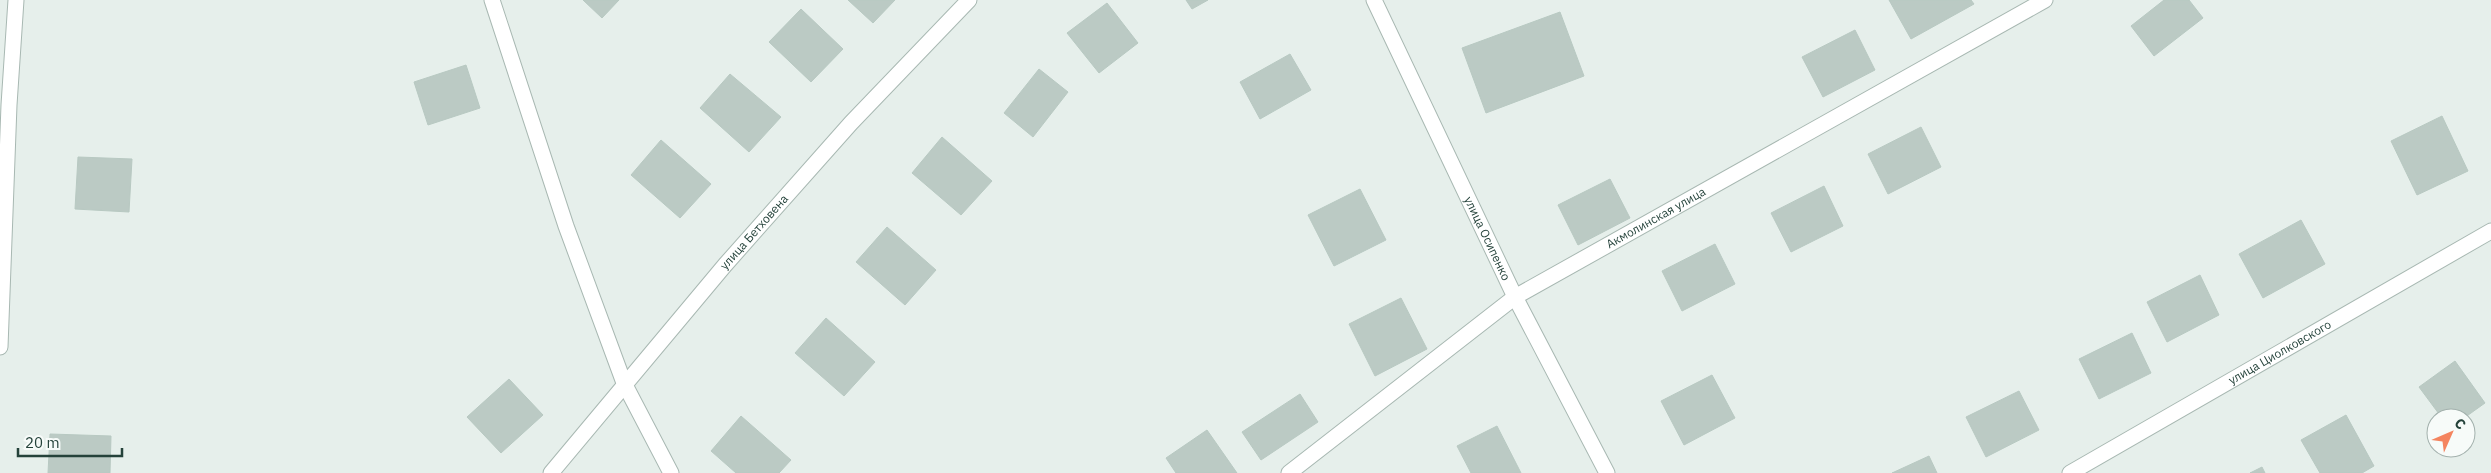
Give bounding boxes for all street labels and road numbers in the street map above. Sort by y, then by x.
street label: Акмолинская улица [1603,183,1709,251]
street label: улица Бетховена [716,191,791,272]
street label: улица Осипенко [1461,194,1514,283]
street label: улица Циолковского [2225,316,2334,387]

